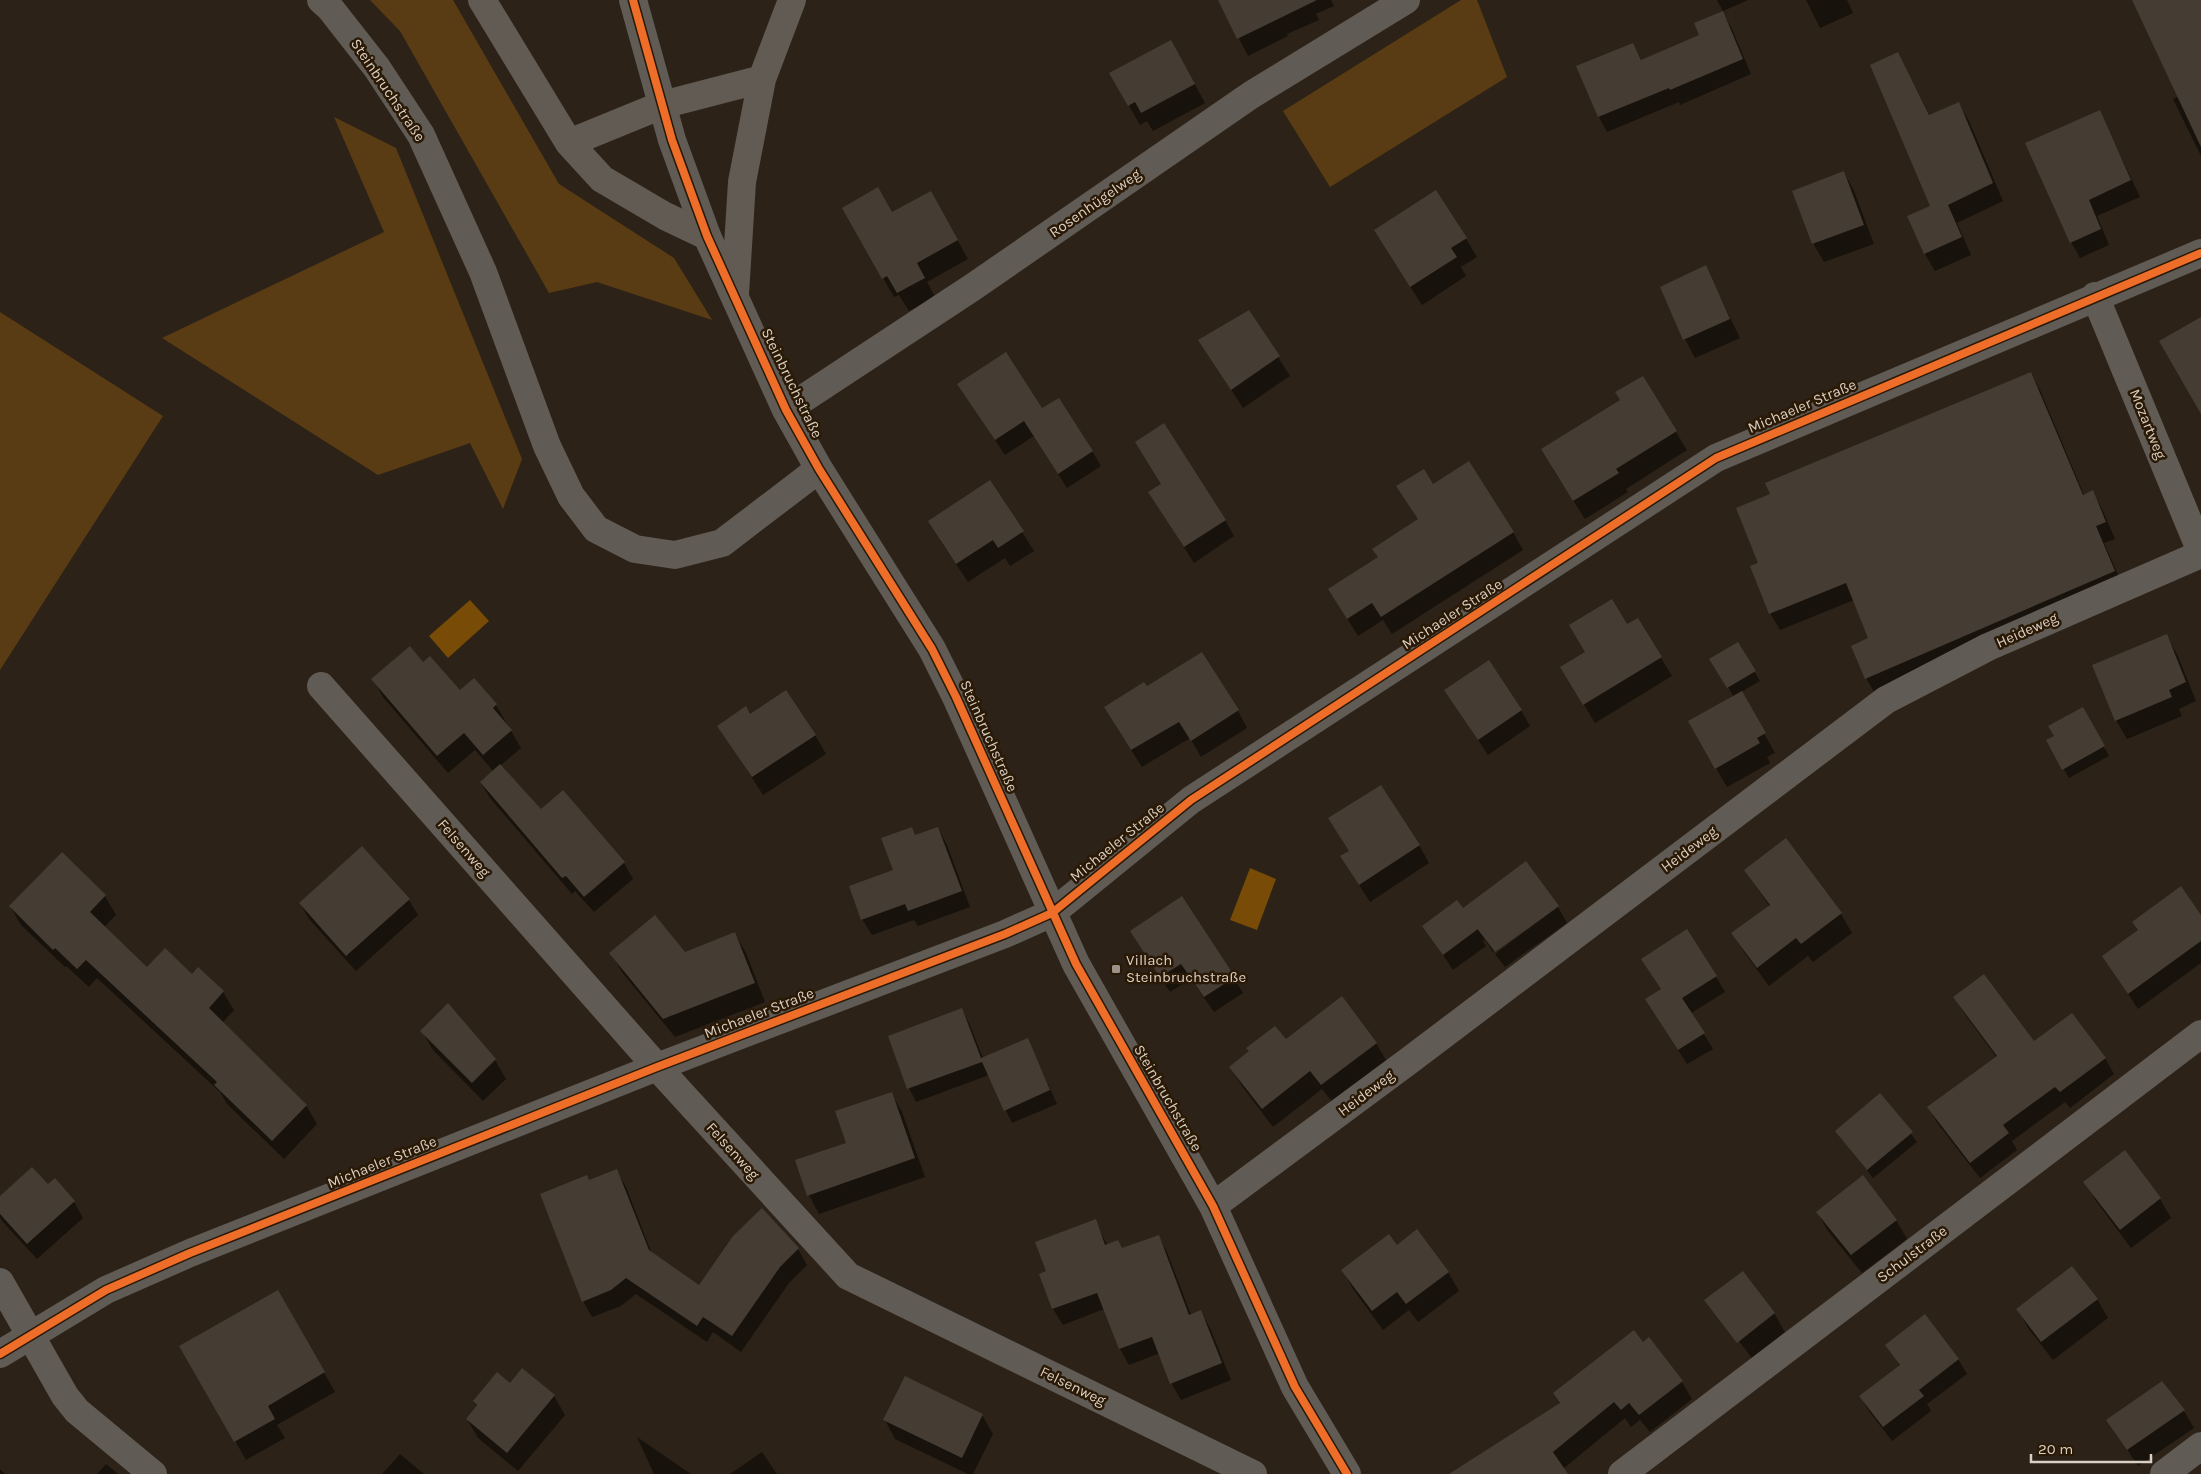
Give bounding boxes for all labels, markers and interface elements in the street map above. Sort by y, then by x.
street label: Steinbruchstraße [347,35,429,145]
street label: Rosenhügelweg [1046,164,1145,241]
street label: Steinbruchstraße [758,325,826,441]
street label: Michaeler Straße [1745,375,1859,437]
street label: Mozartweg [2126,386,2170,462]
street label: Michaeler Straße [1398,575,1506,653]
street label: Heideweg [1993,608,2061,652]
street label: Steinbruchstraße [956,677,1022,795]
street label: Michaeler Straße [1066,798,1168,886]
street label: Felsenweg [434,815,494,881]
street label: Heideweg [1657,822,1721,876]
place label: Villach Steinbruchstraße [1126,951,1246,986]
marker: Villach Steinbruchstraße [1110,963,1122,975]
street label: Michaeler Straße [702,984,816,1042]
street label: Steinbruchstraße [1130,1041,1206,1155]
street label: Heideweg [1334,1066,1398,1120]
street label: Felsenweg [703,1119,764,1184]
street label: Michaeler Straße [325,1132,439,1192]
street label: Schulstraße [1873,1222,1951,1286]
street label: Felsenweg [1037,1362,1109,1410]
scale bar [2031,1432,2151,1464]
text: 20 m [2038,1440,2073,1458]

